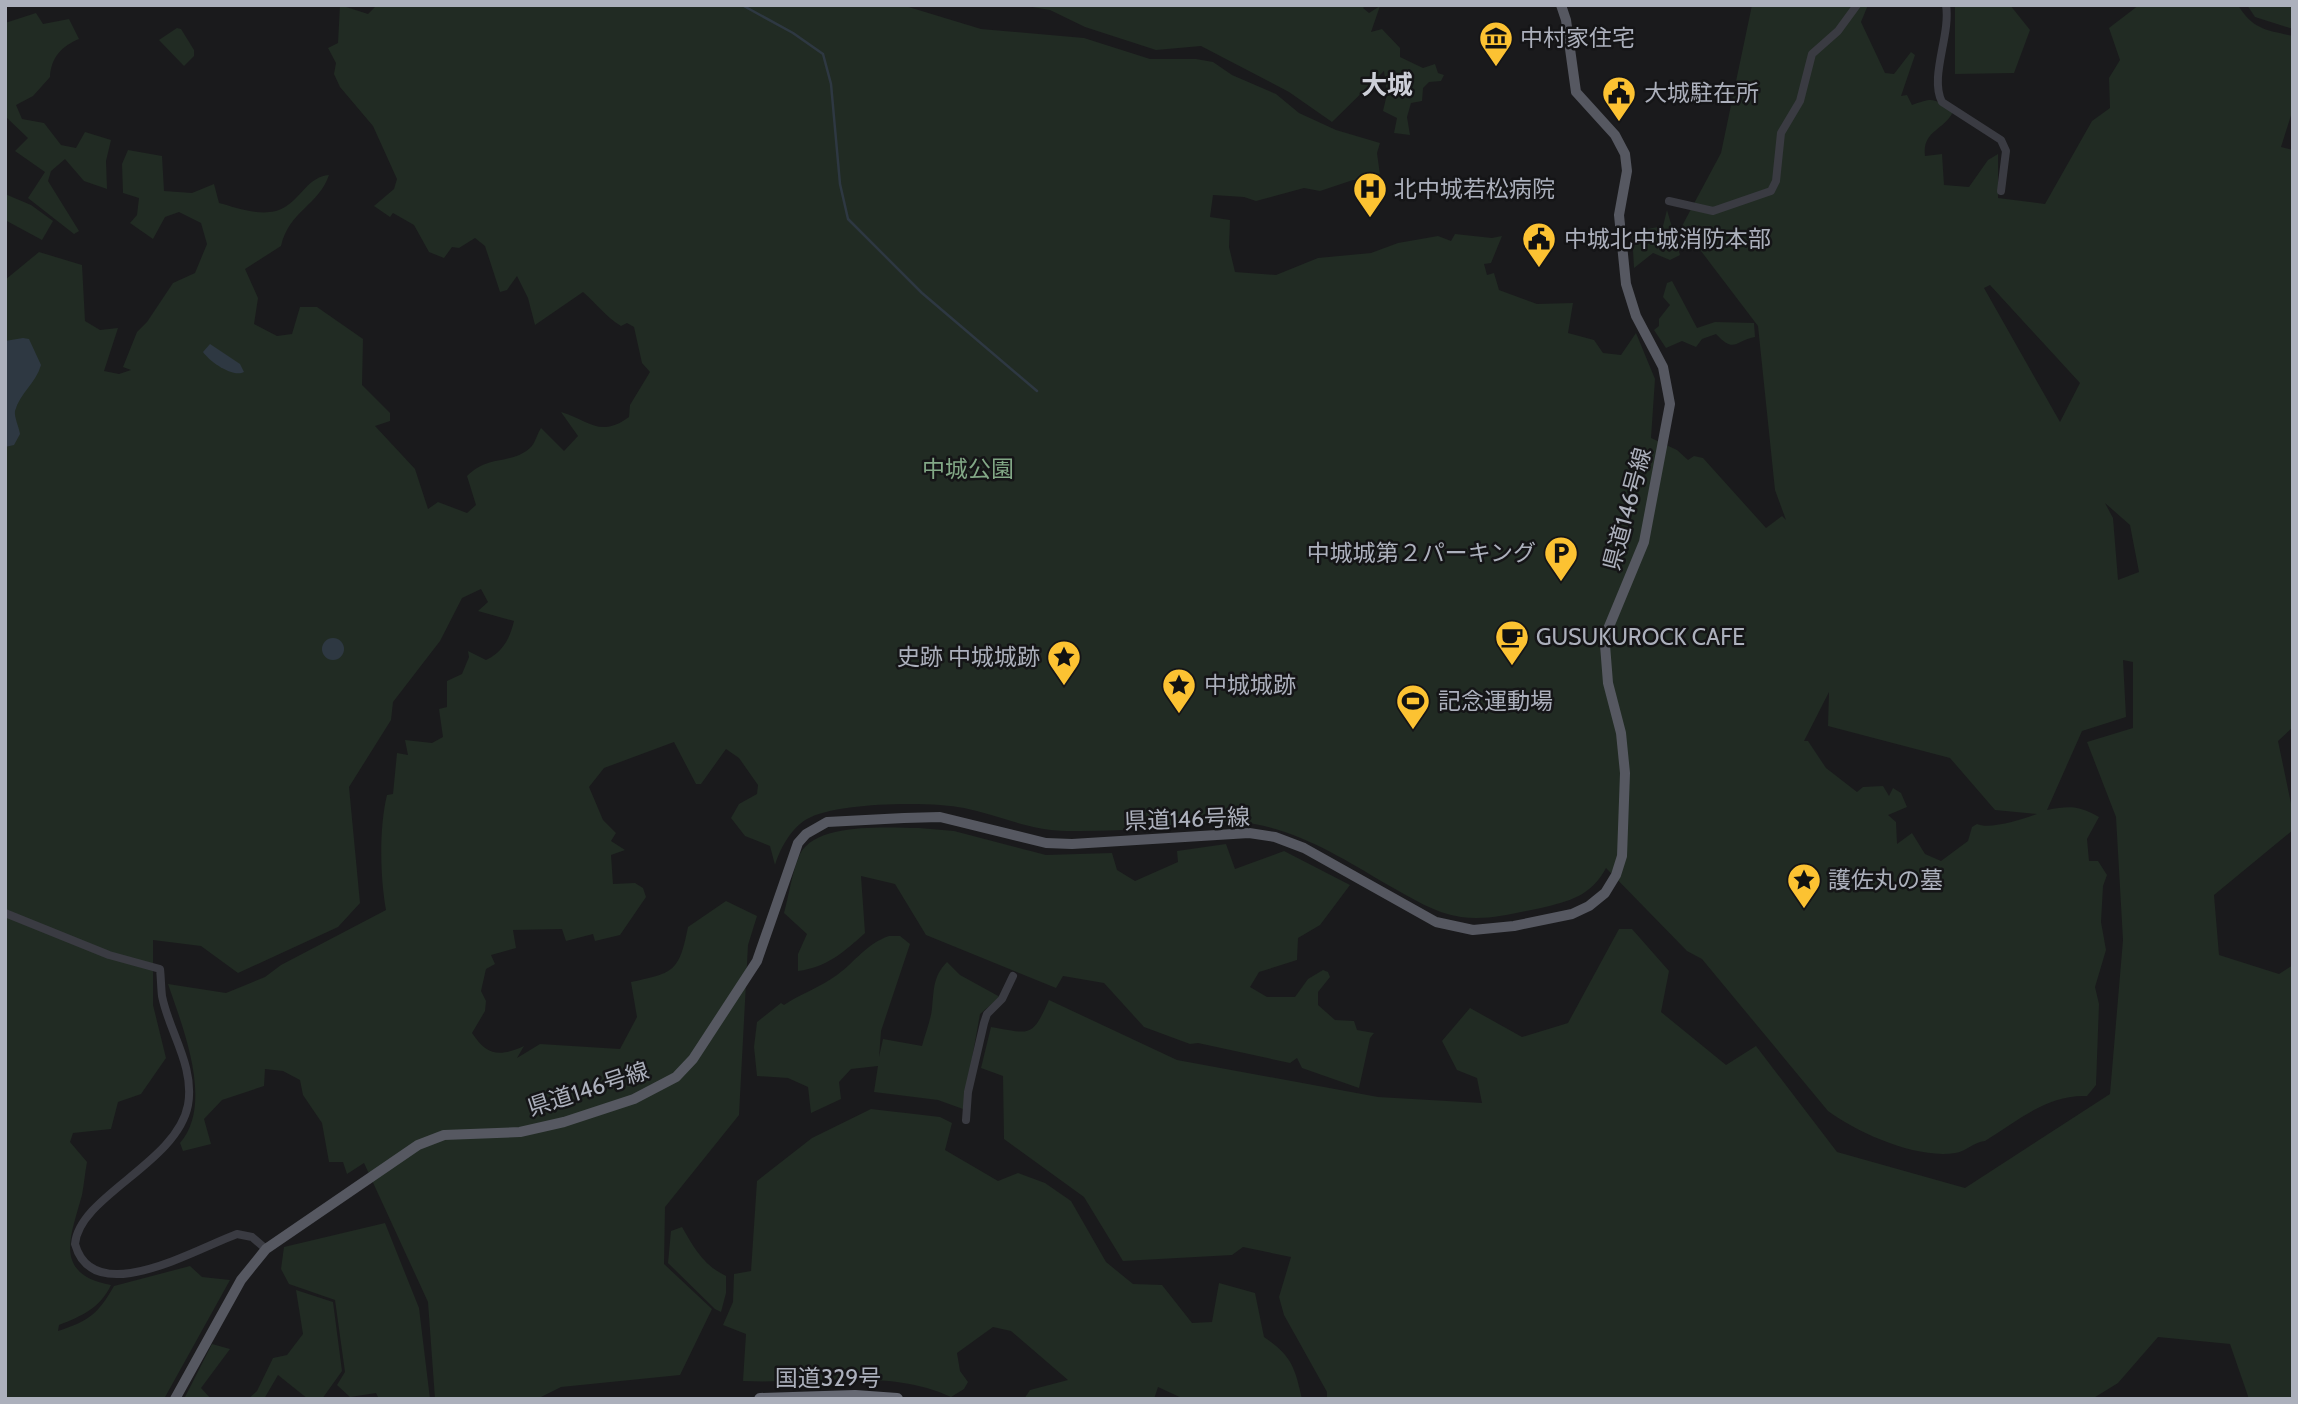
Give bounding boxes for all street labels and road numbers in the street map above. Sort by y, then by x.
street label: 県道146号線 [1597,445,1657,573]
street label: 県道146号線 [1124,803,1250,835]
street label: 県道146号線 [524,1056,652,1122]
street label: 国道329号 [775,1364,881,1392]

